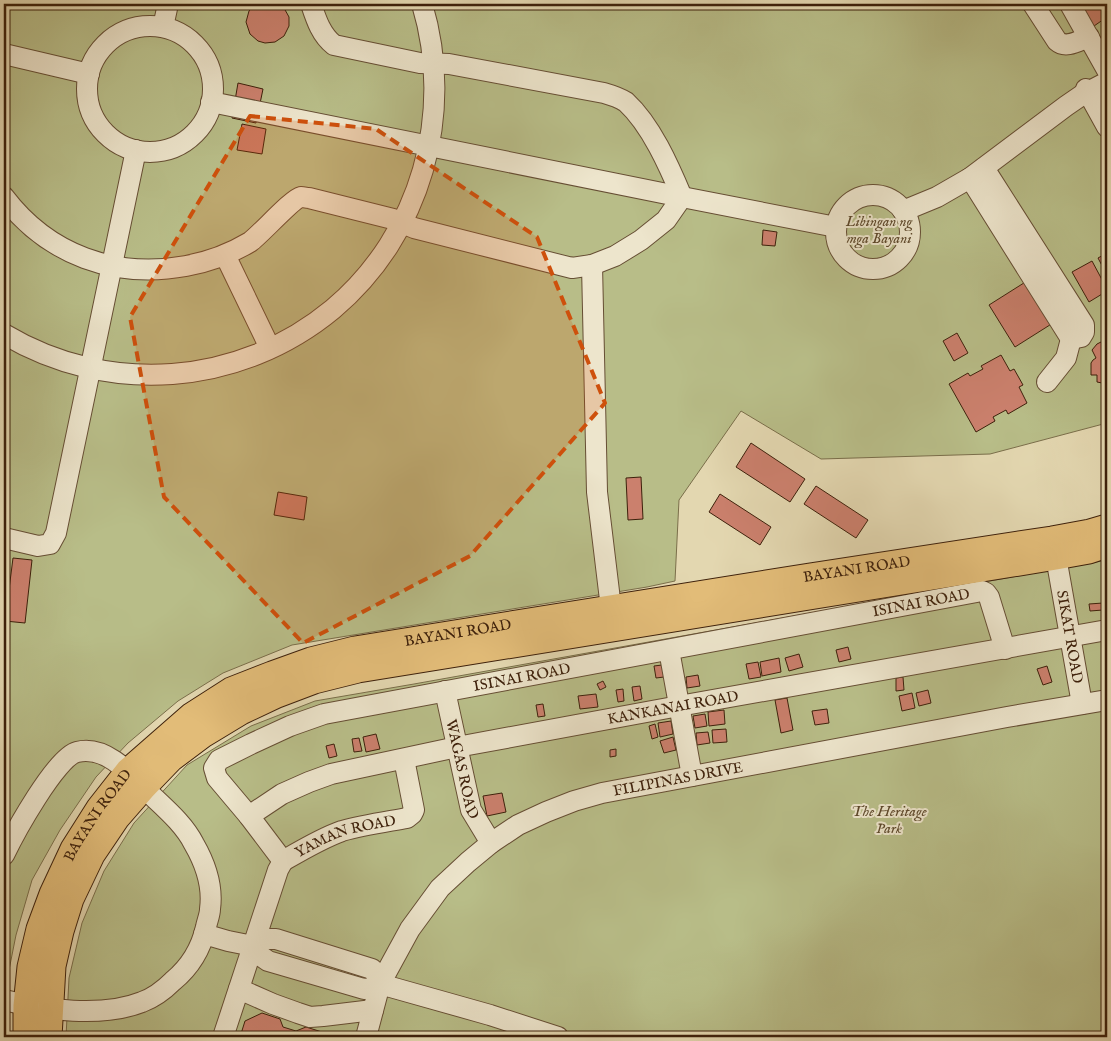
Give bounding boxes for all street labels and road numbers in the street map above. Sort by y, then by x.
street label: BAYANI ROAD [802,551,911,586]
street label: ISINAI ROAD [871,584,971,621]
street label: SIKAT ROAD [1053,589,1088,685]
street label: BAYANI ROAD [403,615,513,650]
street label: ISINAI ROAD [472,659,572,695]
street label: KANKANAI ROAD [606,686,740,729]
street label: WAGAS ROAD [442,717,484,823]
street label: FILIPINAS DRIVE [611,757,744,800]
street label: BAYANI ROAD [59,765,136,864]
street label: YAMAN ROAD [291,811,397,862]

